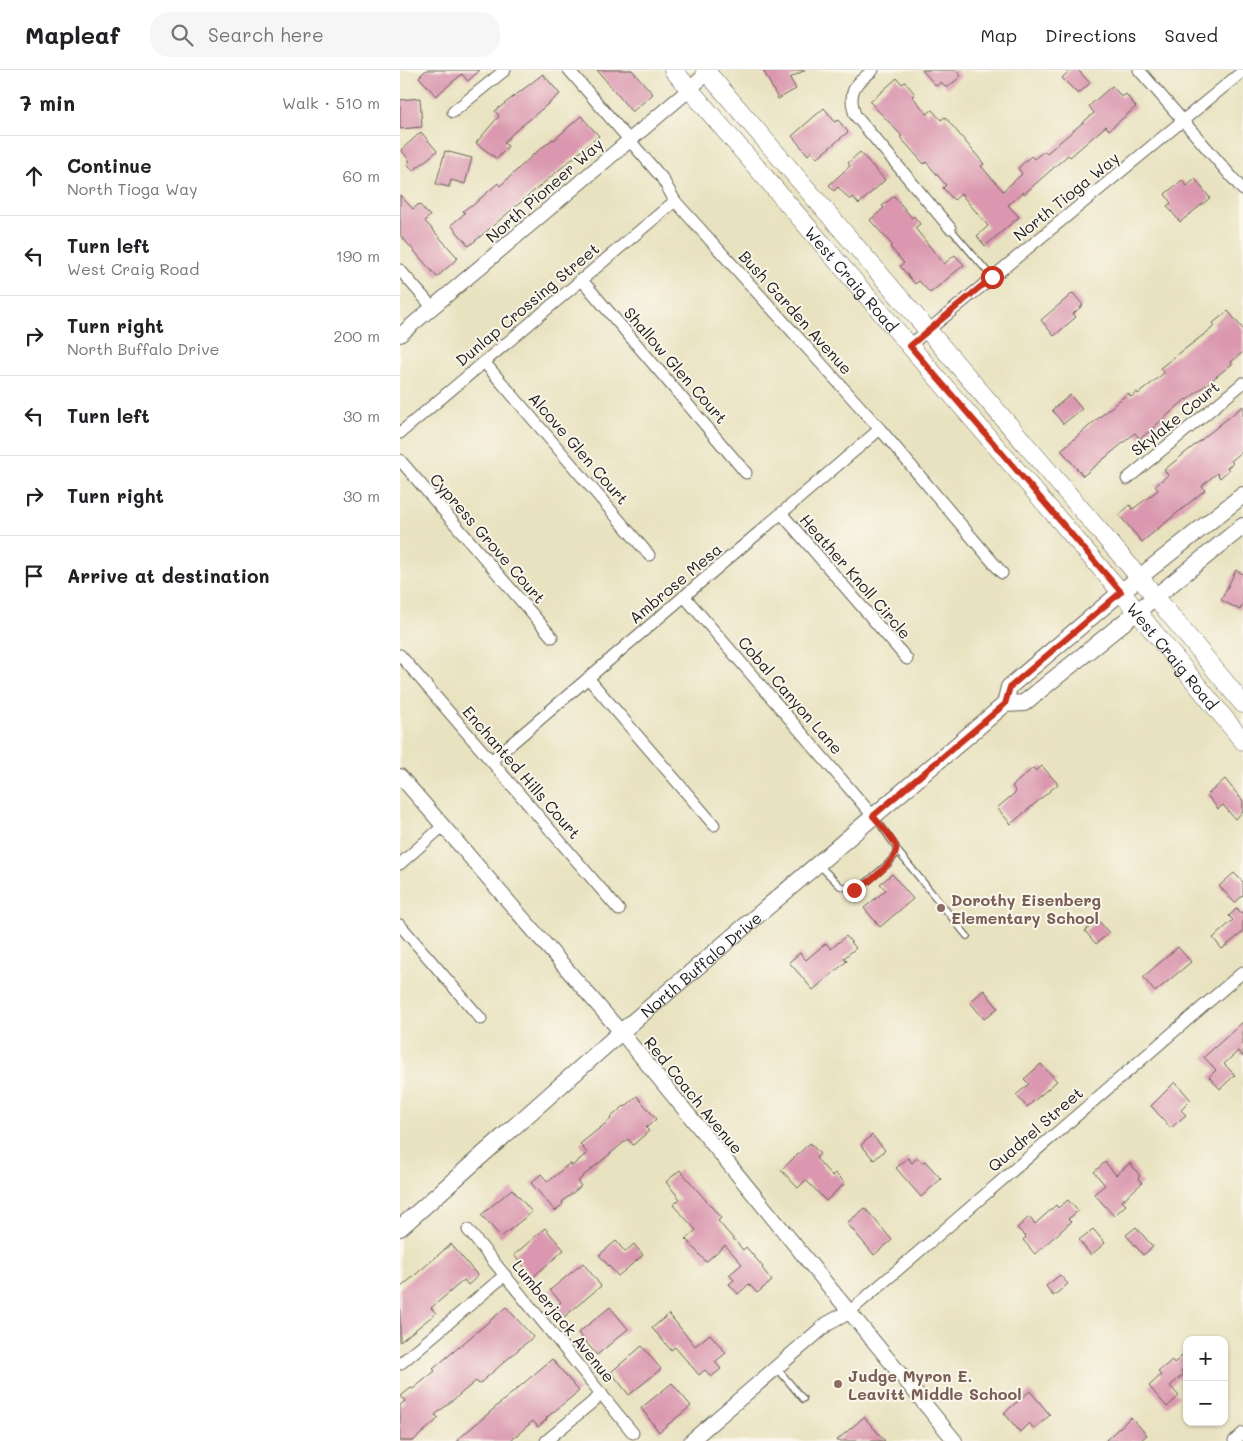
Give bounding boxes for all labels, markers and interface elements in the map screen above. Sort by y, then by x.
search box [150,12,500,57]
text: Mapleaf [25,19,120,50]
icon: search [168,21,196,49]
text: Search here [208,22,324,47]
text: Map [980,23,1017,47]
text: Directions [1045,23,1137,47]
text: Saved [1165,23,1218,47]
text: 7 min [20,89,75,116]
text: Walk · 510 m [282,92,380,113]
street label: North Pioneer Way [481,133,607,247]
street label: North Tioga Way [1009,147,1123,245]
text: Continue [67,153,152,178]
icon: ahead [20,162,48,190]
text: 60 m [343,165,380,186]
text: North Tioga Way [67,178,198,199]
street label: West Craig Road [801,222,903,336]
text: Turn left [67,233,150,258]
street label: Dunlap Crossing Street [451,238,603,370]
icon: left [20,242,48,270]
text: 190 m [336,245,380,266]
street label: Bush Garden Avenue [735,246,857,378]
text: West Craig Road [67,258,199,279]
route start [981,266,1004,289]
street label: Shallow Glen Court [620,302,732,428]
text: Turn right [67,313,164,338]
icon: right [20,322,48,350]
text: 200 m [333,325,380,346]
text: North Buffalo Drive [67,338,220,359]
street label: Skylake Court [1126,376,1224,460]
street label: Alcove Glen Court [525,388,633,508]
icon: left [20,402,48,430]
text: Turn left [67,403,150,428]
text: 30 m [343,405,380,426]
street label: Cypress Grove Court [426,469,550,607]
icon: right [20,482,48,510]
text: Turn right [67,483,164,508]
text: 30 m [343,485,380,506]
street label: Heather Knoll Circle [796,509,916,643]
street label: Ambrose Mesa [624,538,726,628]
icon: arrive [20,562,48,590]
text: Arrive at destination [67,563,270,588]
street label: West Craig Road [1123,598,1223,713]
street label: Cobal Canyon Lane [734,632,848,758]
street label: Enchanted Hills Court [458,701,586,843]
route end [843,879,866,902]
place label: Dorothy Eisenberg Elementary School [951,889,1101,928]
marker: Dorothy Eisenberg Elementary School [935,902,947,914]
street label: North Buffalo Drive [636,906,765,1022]
street label: Red Coach Avenue [640,1032,748,1158]
street label: Quadrel Street [983,1082,1087,1176]
street label: Lumberjack Avenue [508,1255,620,1387]
map controls [1183,1336,1228,1426]
button: + [1183,1336,1228,1381]
place label: Judge Myron E. Leavitt Middle School [848,1365,1022,1404]
marker: Judge Myron E. Leavitt Middle School [832,1378,844,1390]
button: − [1183,1381,1228,1426]

